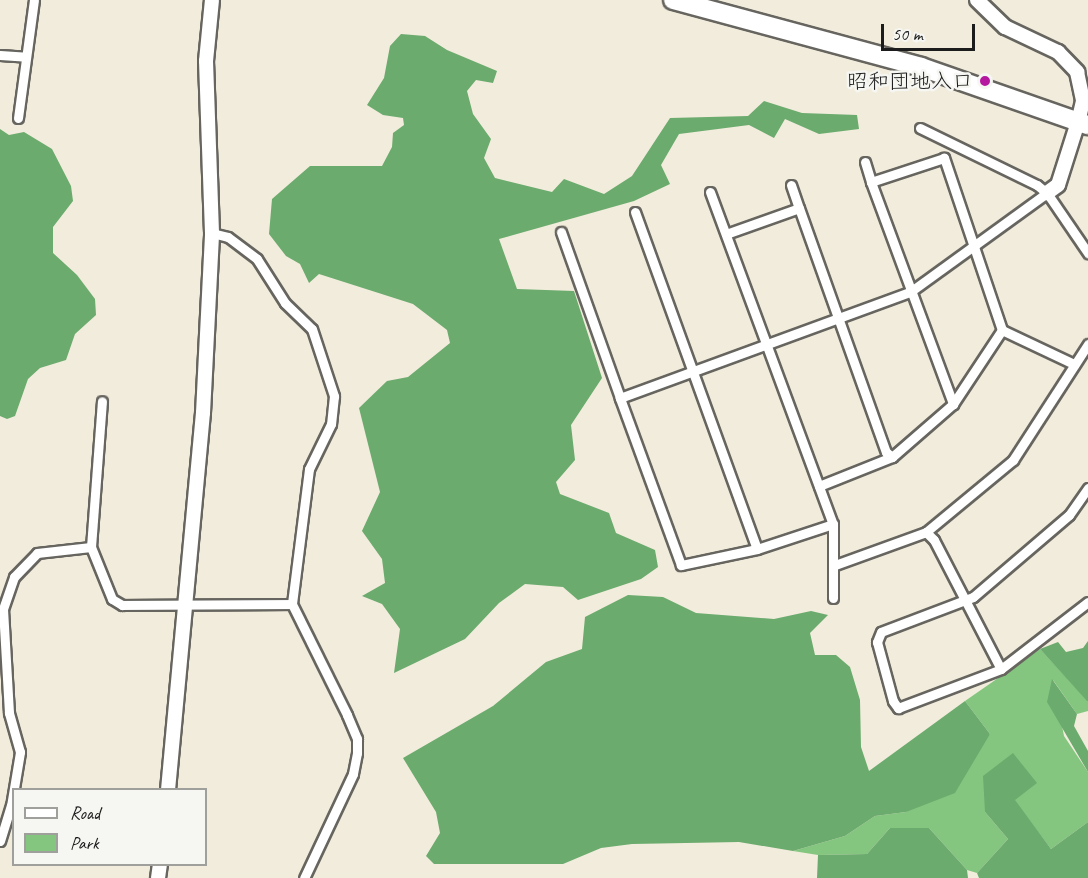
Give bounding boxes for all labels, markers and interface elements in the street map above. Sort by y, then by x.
scale bar [884,12,978,50]
text: 50 m [892,23,923,45]
place label: 昭和団地入口 [847,68,973,94]
marker: 昭和団地入口 [978,74,992,88]
legend [12,788,207,866]
text: Road [70,802,100,824]
text: Park [70,832,99,854]

